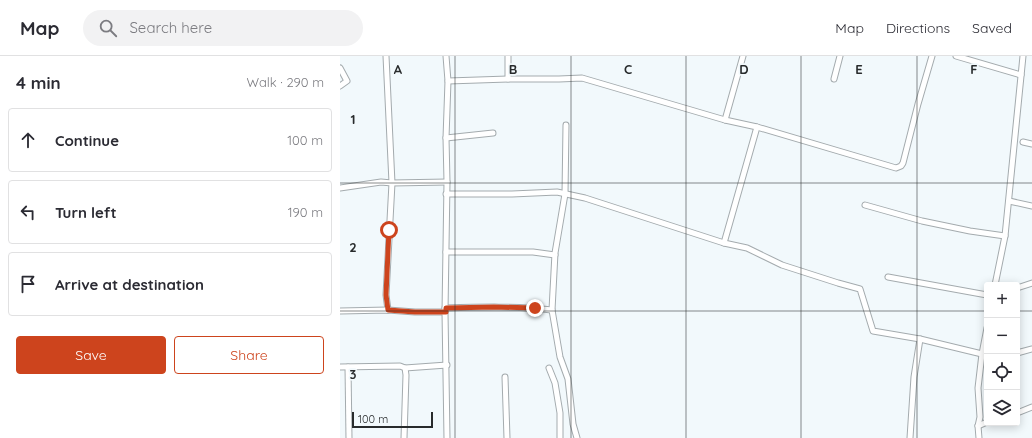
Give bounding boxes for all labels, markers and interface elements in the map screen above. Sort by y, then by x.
search box [83,10,363,46]
text: Map [20,16,59,40]
icon: search [97,17,119,39]
text: Search here [129,18,212,37]
text: Map [835,19,864,37]
text: Directions [886,19,950,37]
text: Saved [972,19,1012,37]
text: A [394,61,403,77]
text: B [509,61,517,77]
text: C [624,61,632,77]
text: D [739,61,749,77]
text: E [855,61,863,77]
text: F [970,61,978,77]
text: 4 min [16,72,61,93]
text: Walk · 290 m [247,74,324,90]
text: 1 [350,111,356,127]
icon: ahead [17,129,39,151]
text: Continue [55,131,119,150]
text: 100 m [287,132,323,148]
icon: left [17,201,39,223]
text: Turn left [55,203,117,222]
text: 190 m [288,204,323,220]
route start [380,221,398,239]
text: 2 [349,239,357,255]
icon: arrive [17,273,39,295]
text: Arrive at destination [55,275,204,294]
map controls [984,282,1020,426]
button: + [984,282,1020,318]
route end [526,299,544,317]
button: − [984,318,1020,354]
button: Save [16,336,166,374]
button: Share [174,336,324,374]
button: locate [984,354,1020,390]
text: 3 [350,366,357,382]
button: layers [984,390,1020,426]
scale bar [352,410,433,429]
text: 100 m [358,412,388,426]

